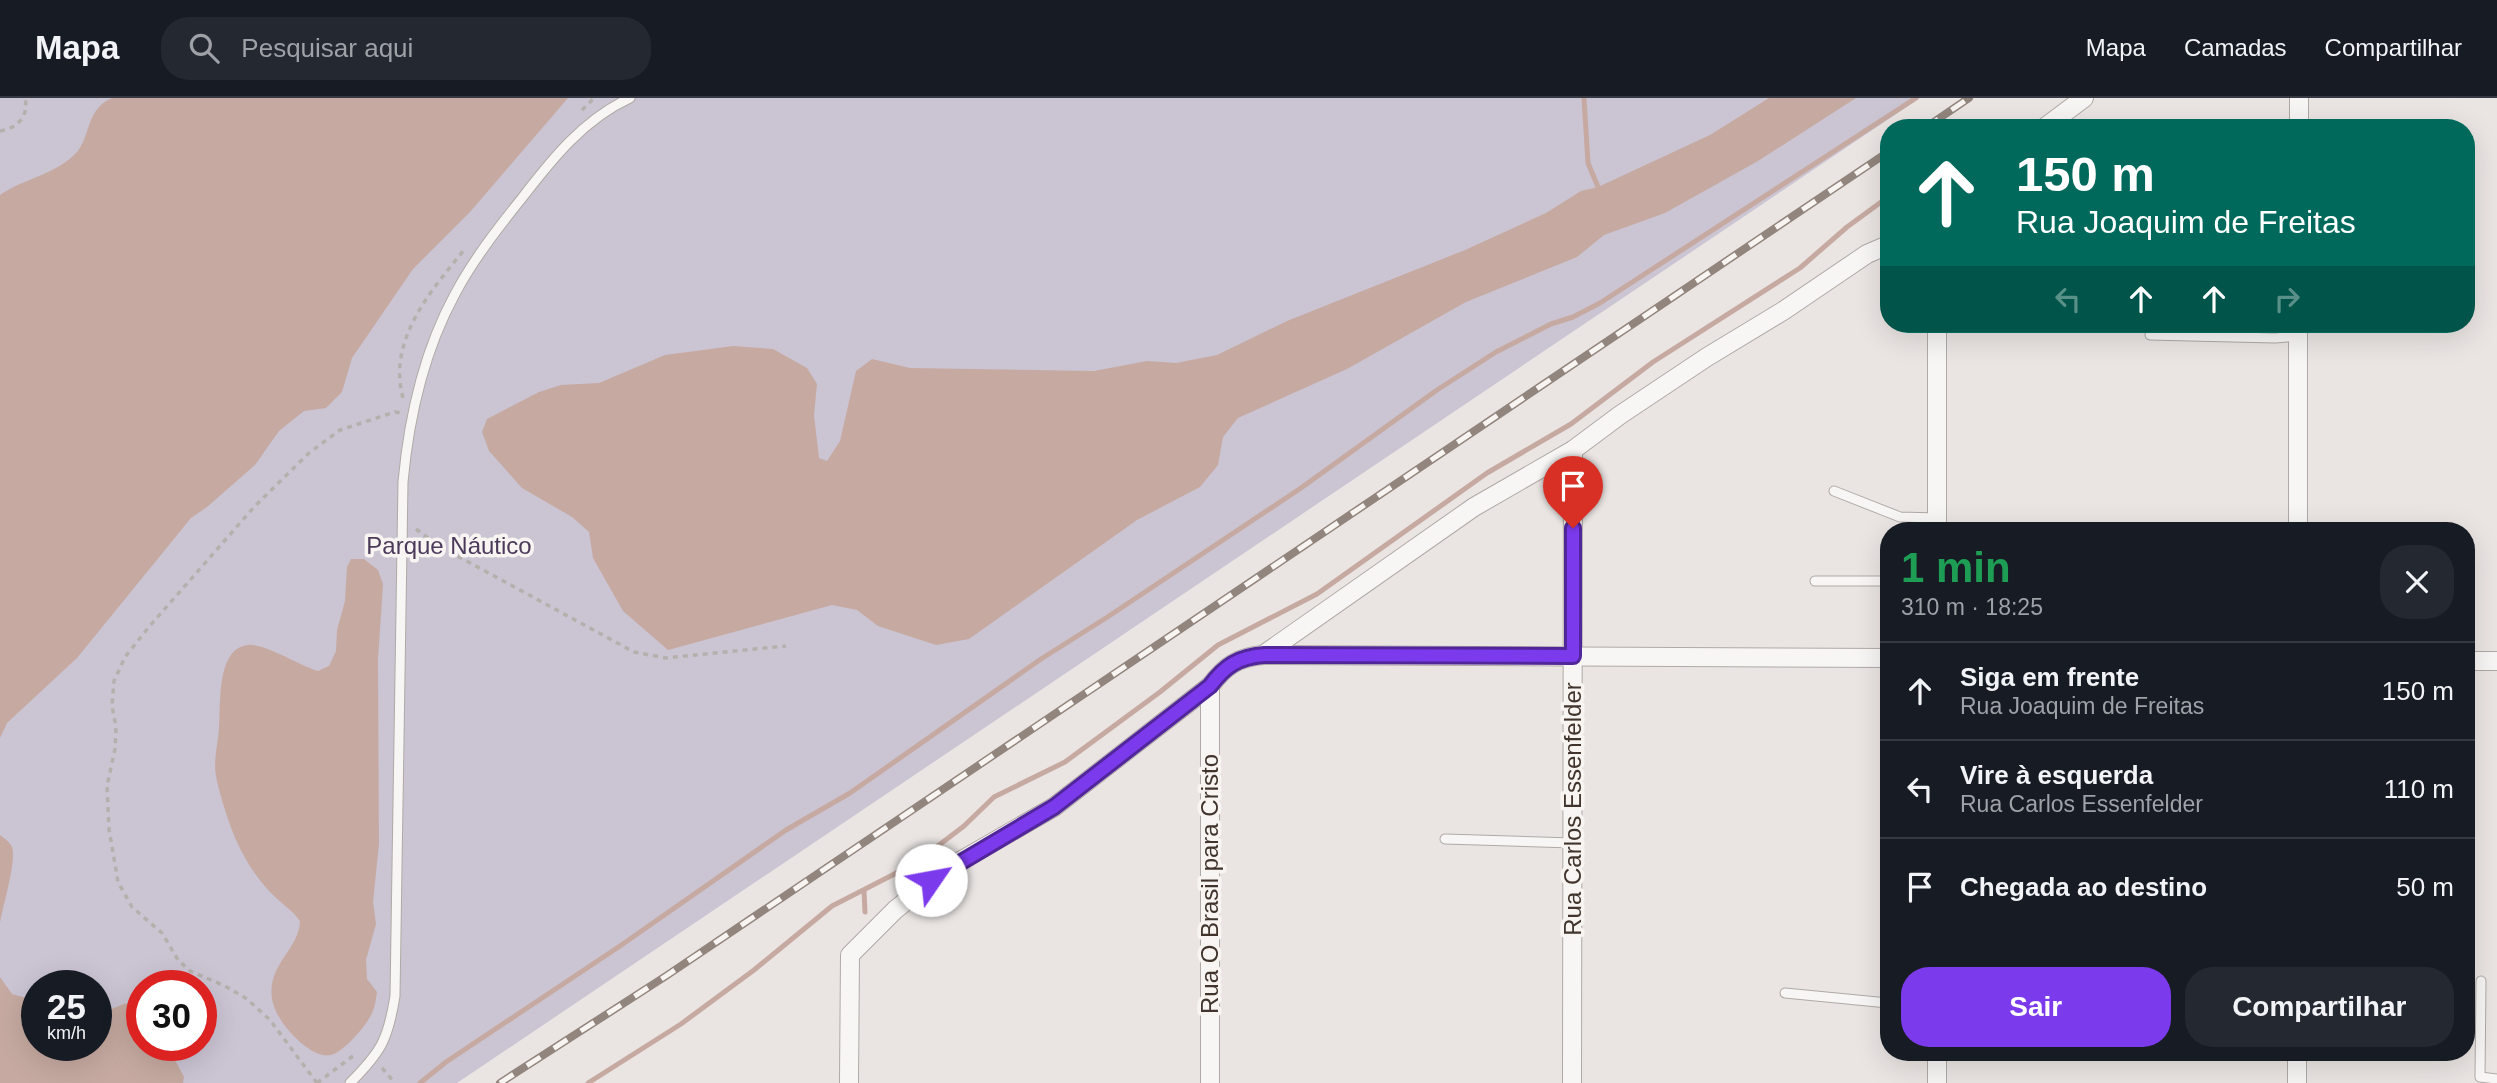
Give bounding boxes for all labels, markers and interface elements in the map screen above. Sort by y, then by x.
search box [161,17,651,80]
text: Mapa [35,29,119,66]
icon: search [185,29,223,67]
text: Pesquisar aqui [241,33,413,63]
text: Mapa [2086,34,2146,61]
text: Camadas [2184,34,2287,61]
text: Compartilhar [2325,34,2462,61]
icon: ahead [1901,147,1992,238]
text: 150 m [2016,147,2155,201]
text: Rua Joaquim de Freitas [2016,204,2356,240]
icon: left [2049,280,2087,318]
icon: ahead [2122,280,2160,318]
icon: ahead [2195,280,2233,318]
icon: right [2268,280,2306,318]
pin [1543,456,1603,528]
icon: arrive [1554,467,1592,505]
park label: Parque Náutico [366,532,532,559]
text: 1 min [1901,544,2011,591]
button: close [2380,545,2454,619]
text: 310 m · 18:25 [1901,594,2043,620]
text: Siga em frente [1960,662,2139,692]
icon: ahead [1901,672,1939,710]
text: 150 m [2382,676,2454,706]
street label: Rua Carlos Essenfelder [1559,682,1586,936]
text: Rua Joaquim de Freitas [1960,693,2204,719]
street label: Rua O Brasil para Cristo [1196,754,1223,1014]
text: Vire à esquerda [1960,760,2153,790]
icon: left [1901,770,1939,808]
text: 110 m [2384,774,2454,804]
text: Rua Carlos Essenfelder [1960,791,2203,817]
position arrow [894,843,968,917]
icon: arrive [1901,868,1939,906]
text: Chegada ao destino [1960,872,2207,902]
text: 50 m [2396,872,2454,902]
button: Sair [1901,967,2171,1047]
button: Compartilhar [2185,967,2454,1047]
speed limit sign: 30 [126,970,217,1061]
text: 25 [47,987,86,1026]
text: km/h [47,1023,86,1043]

